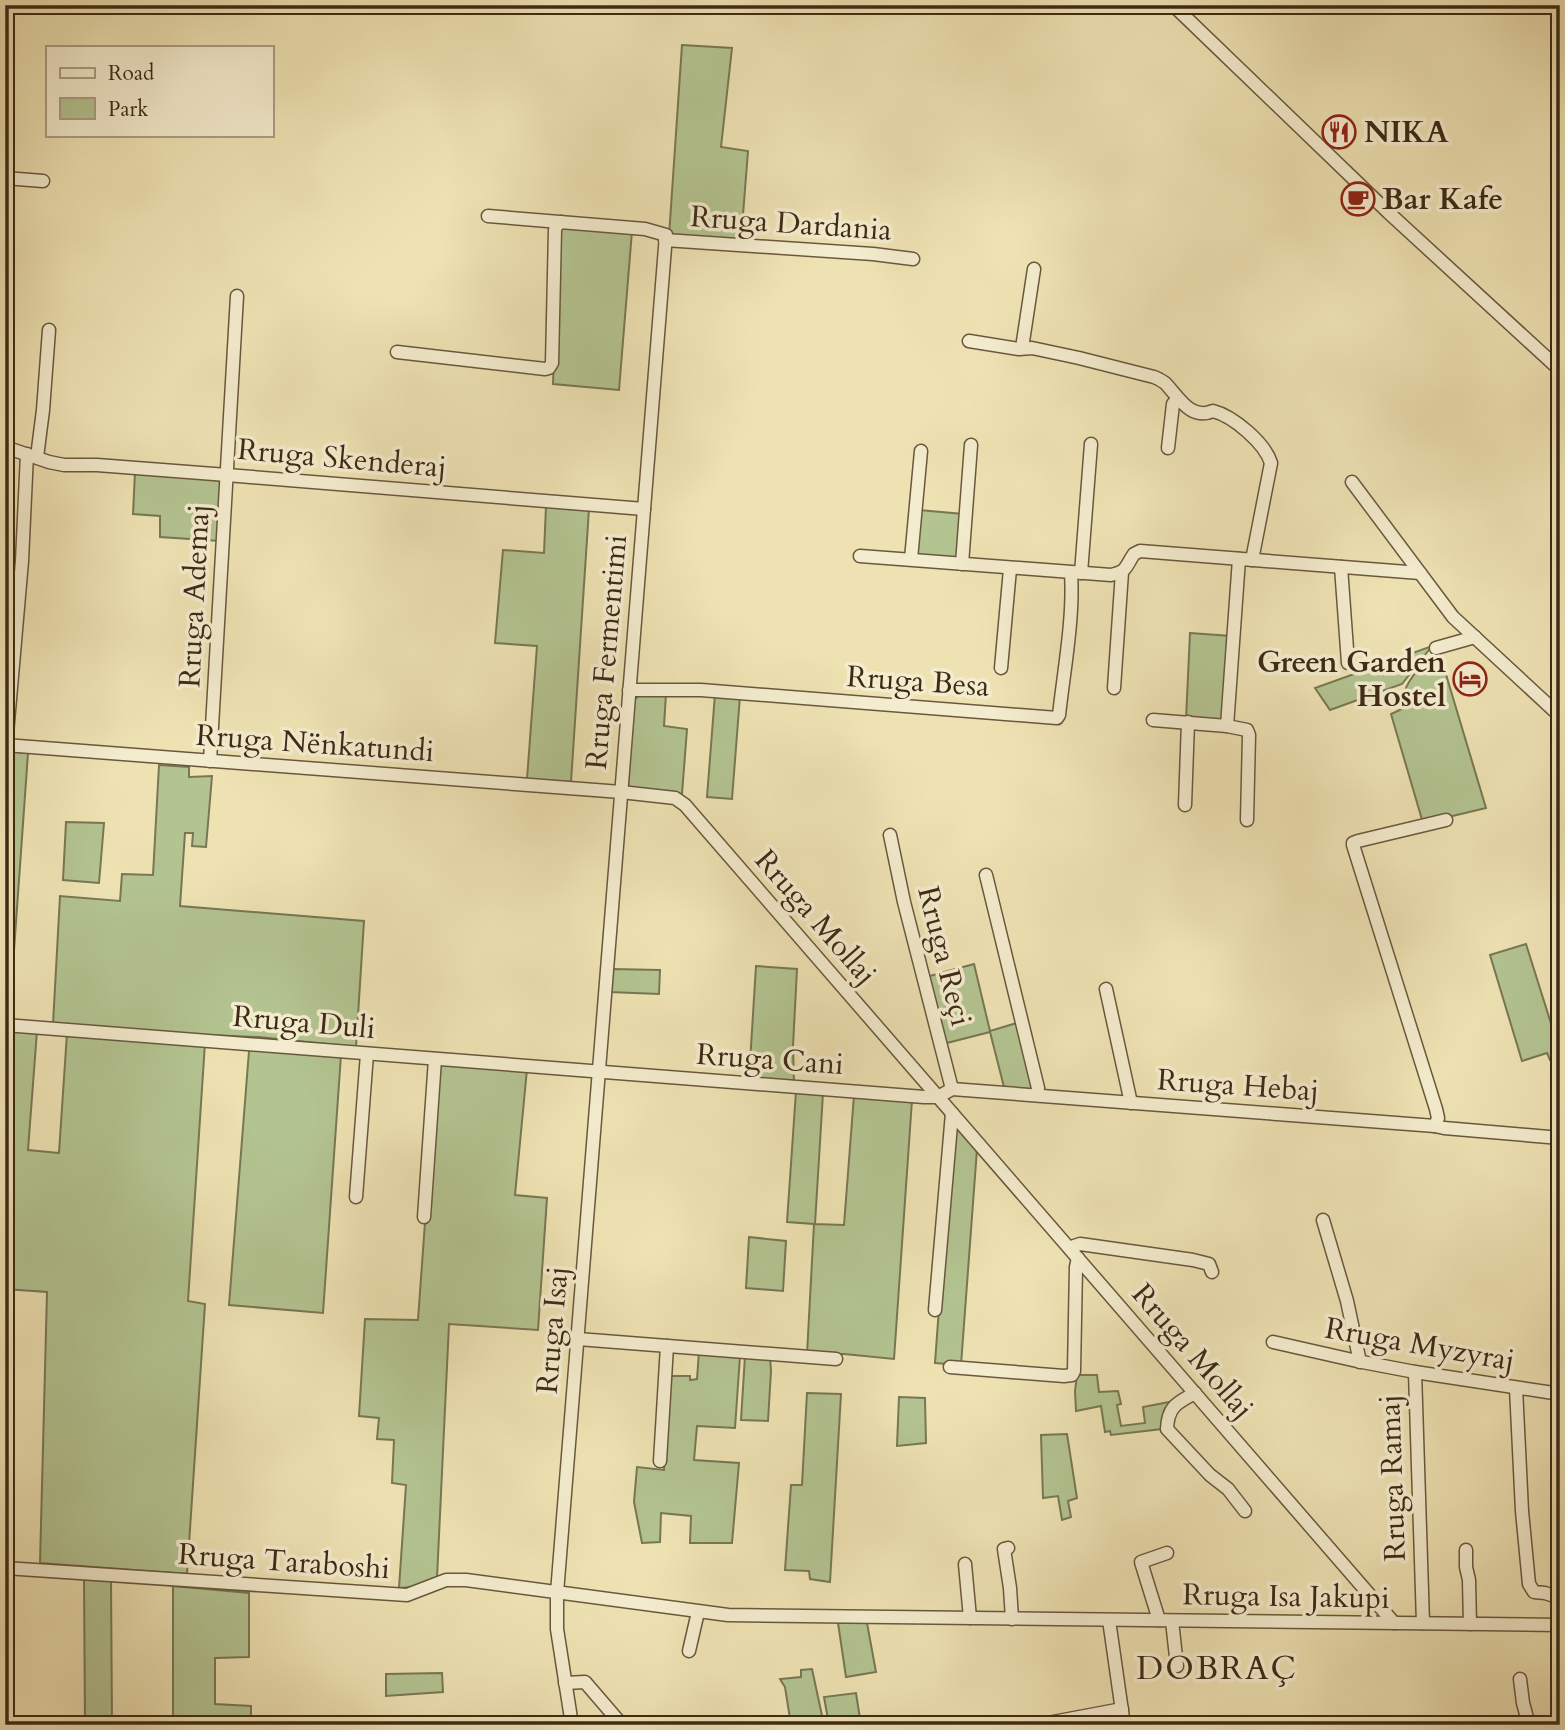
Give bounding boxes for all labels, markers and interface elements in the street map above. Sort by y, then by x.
legend [46,46,273,136]
text: Road [108,59,154,88]
text: Park [108,95,149,124]
place label: NIKA [1364,112,1449,153]
restaurant icon: NIKA [1320,113,1358,151]
place label: Bar Kafe [1382,179,1503,220]
cafe icon: Bar Kafe [1339,180,1377,218]
street label: Rruga Dardania [689,196,893,251]
street label: Rruga Skenderaj [236,429,448,488]
street label: Rruga Ademaj [169,503,220,689]
street label: Rruga Fermentimi [576,533,637,771]
place label: Green Garden Hostel [1257,642,1446,717]
street label: Rruga Besa [845,656,991,707]
hotel icon: Green Garden Hostel [1451,660,1489,698]
street label: Rruga Nënkatundi [194,715,435,772]
street label: Rruga Mollaj [745,841,886,994]
street label: Rruga Reçi [907,882,982,1030]
street label: Rruga Duli [231,996,377,1049]
street label: Rruga Cani [695,1034,845,1085]
street label: Rruga Hebaj [1156,1059,1320,1112]
street label: Rruga Isaj [527,1265,578,1395]
street label: Rruga Mollaj [1122,1275,1263,1428]
street label: Rruga Myzyraj [1322,1308,1518,1381]
street label: Rruga Ramaj [1369,1394,1416,1562]
street label: Rruga Taraboshi [177,1534,391,1589]
street label: Rruga Isa Jakupi [1182,1574,1390,1619]
district label: DOBRAÇ [1136,1646,1298,1691]

